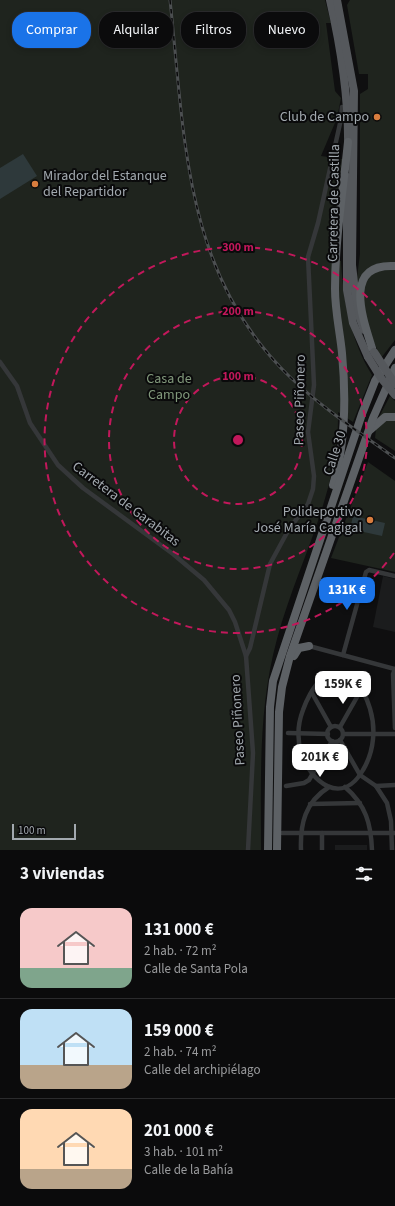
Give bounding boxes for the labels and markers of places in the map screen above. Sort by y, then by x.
place label: Club de Campo [280,107,369,127]
marker: Club de Campo [372,112,382,122]
place label: Mirador del Estanque del Repartidor [43,166,167,202]
marker: Mirador del Estanque del Repartidor [30,179,40,189]
centre of rings [231,433,245,447]
place label: Polideportivo José María Cagigal [254,502,362,538]
marker: Polideportivo José María Cagigal [365,515,375,525]
pin: 131K € [314,577,380,611]
pin: 159K € [310,671,376,705]
pin: 201K € [287,744,353,778]

